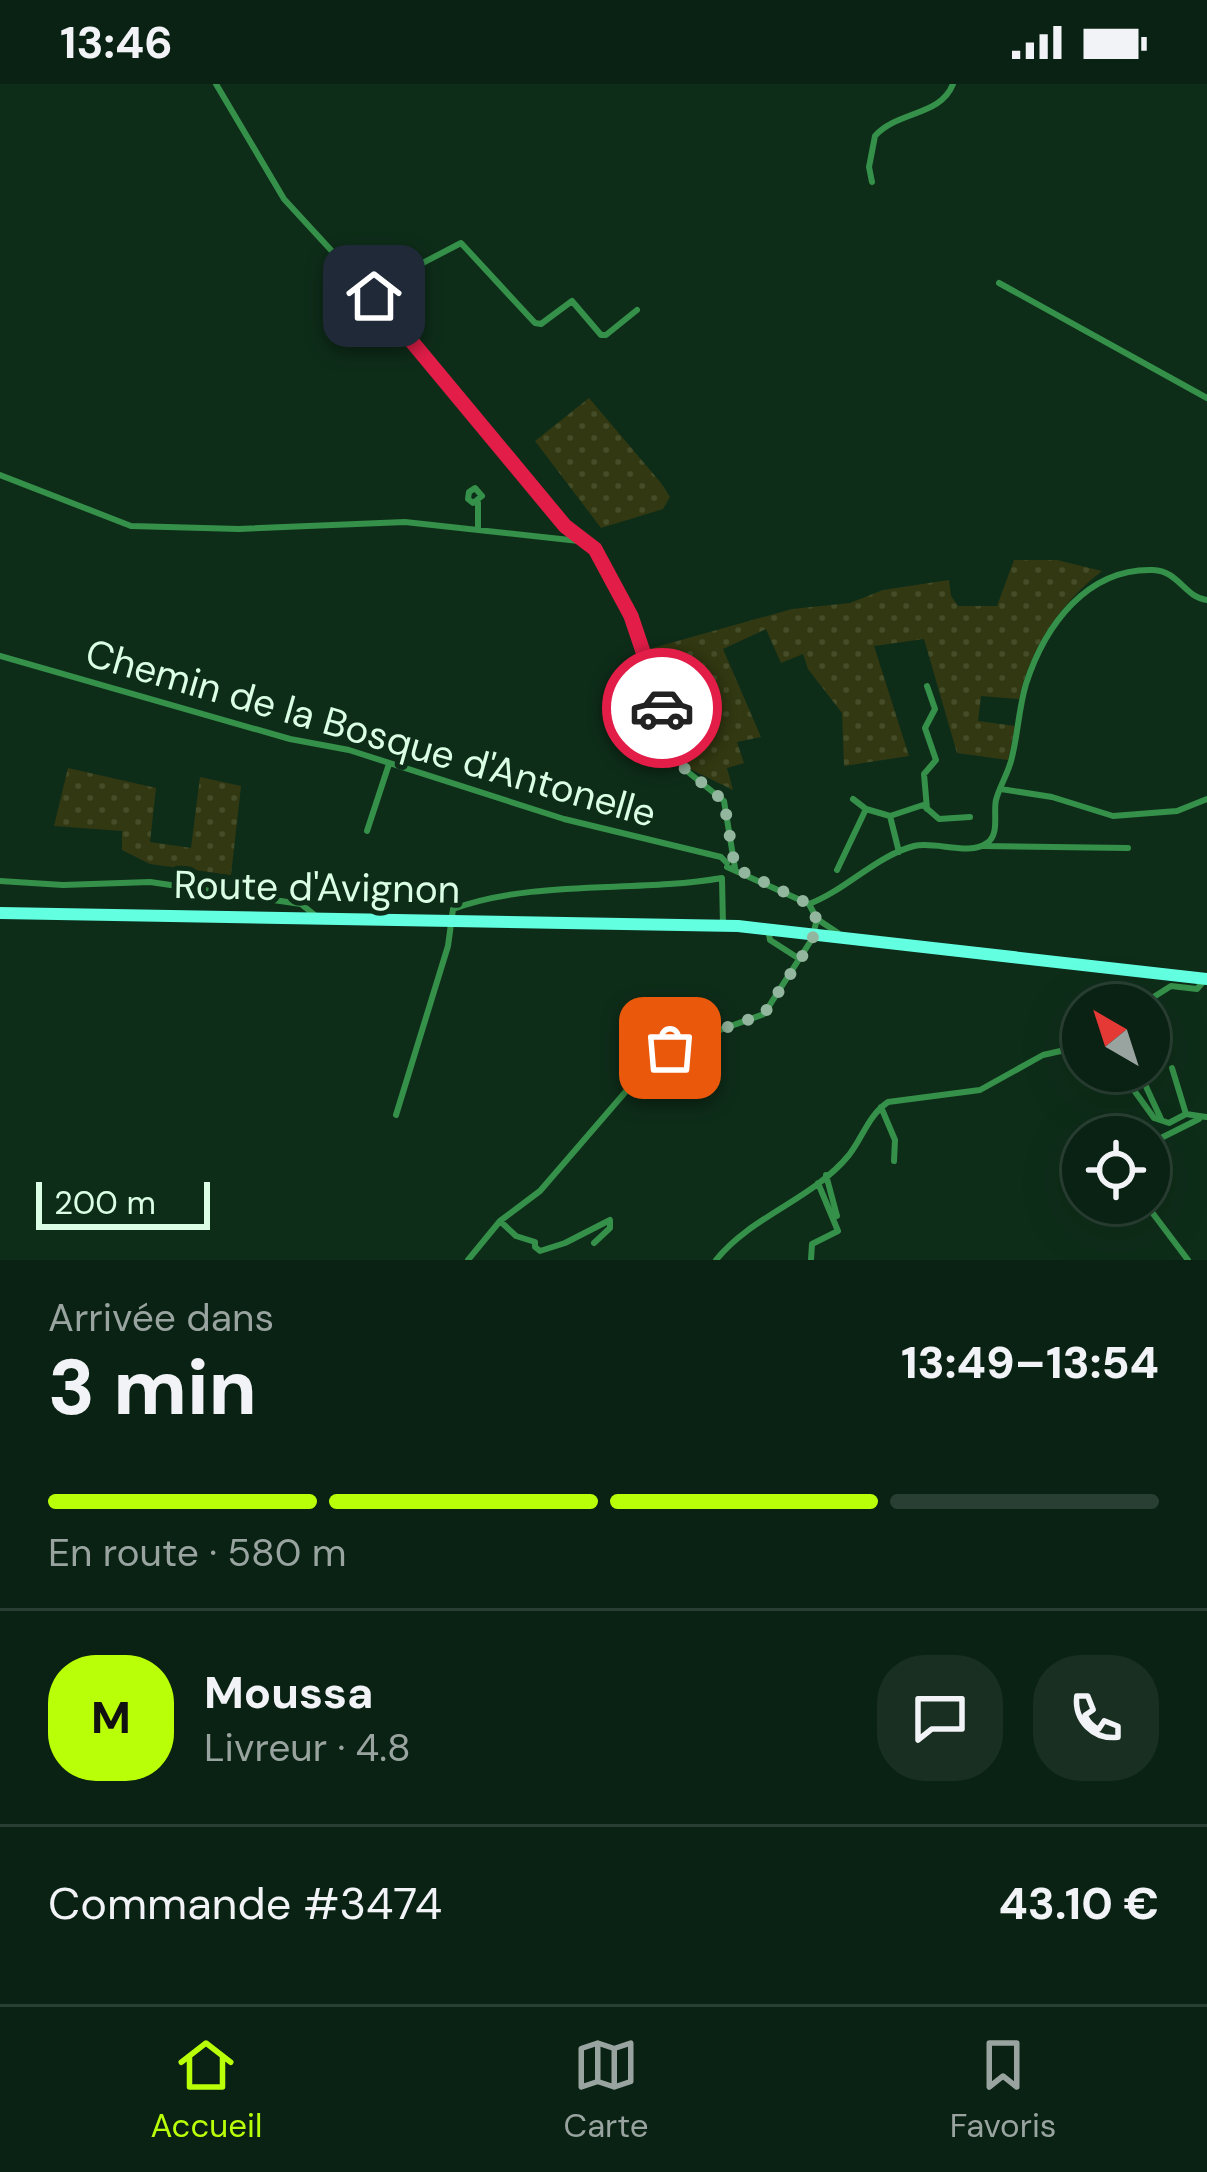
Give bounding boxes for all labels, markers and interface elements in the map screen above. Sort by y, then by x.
text: 13:46 [60,13,173,72]
pin [323,245,425,347]
icon: home [341,263,407,329]
street label: Chemin de la Bosque d'Antonelle [80,627,662,839]
courier [602,648,722,768]
icon: car [629,675,695,741]
street label: Route d'Avignon [173,859,461,915]
north arrow [1062,984,1170,1092]
map controls [1062,984,1170,1224]
pin [619,997,721,1099]
icon: bag [637,1015,703,1081]
button: locate [1062,1116,1170,1224]
scale bar [36,1176,210,1229]
text: 200 m [54,1181,156,1224]
text: Arrivée dans [48,1292,274,1343]
text: 13:49–13:54 [901,1333,1159,1392]
text: 3 min [48,1337,257,1438]
text: En route · 580 m [48,1527,347,1578]
button: chat [877,1655,1003,1781]
button: phone [1033,1655,1159,1781]
text: Moussa [204,1663,373,1722]
text: M [91,1688,131,1747]
text: Livreur · 4.8 [204,1722,411,1773]
text: Commande #3474 [48,1874,442,1933]
text: 43.10 € [999,1874,1159,1933]
tab: Accueil [151,2032,262,2147]
tab: Carte [563,2032,649,2147]
tab: Favoris [950,2032,1056,2147]

